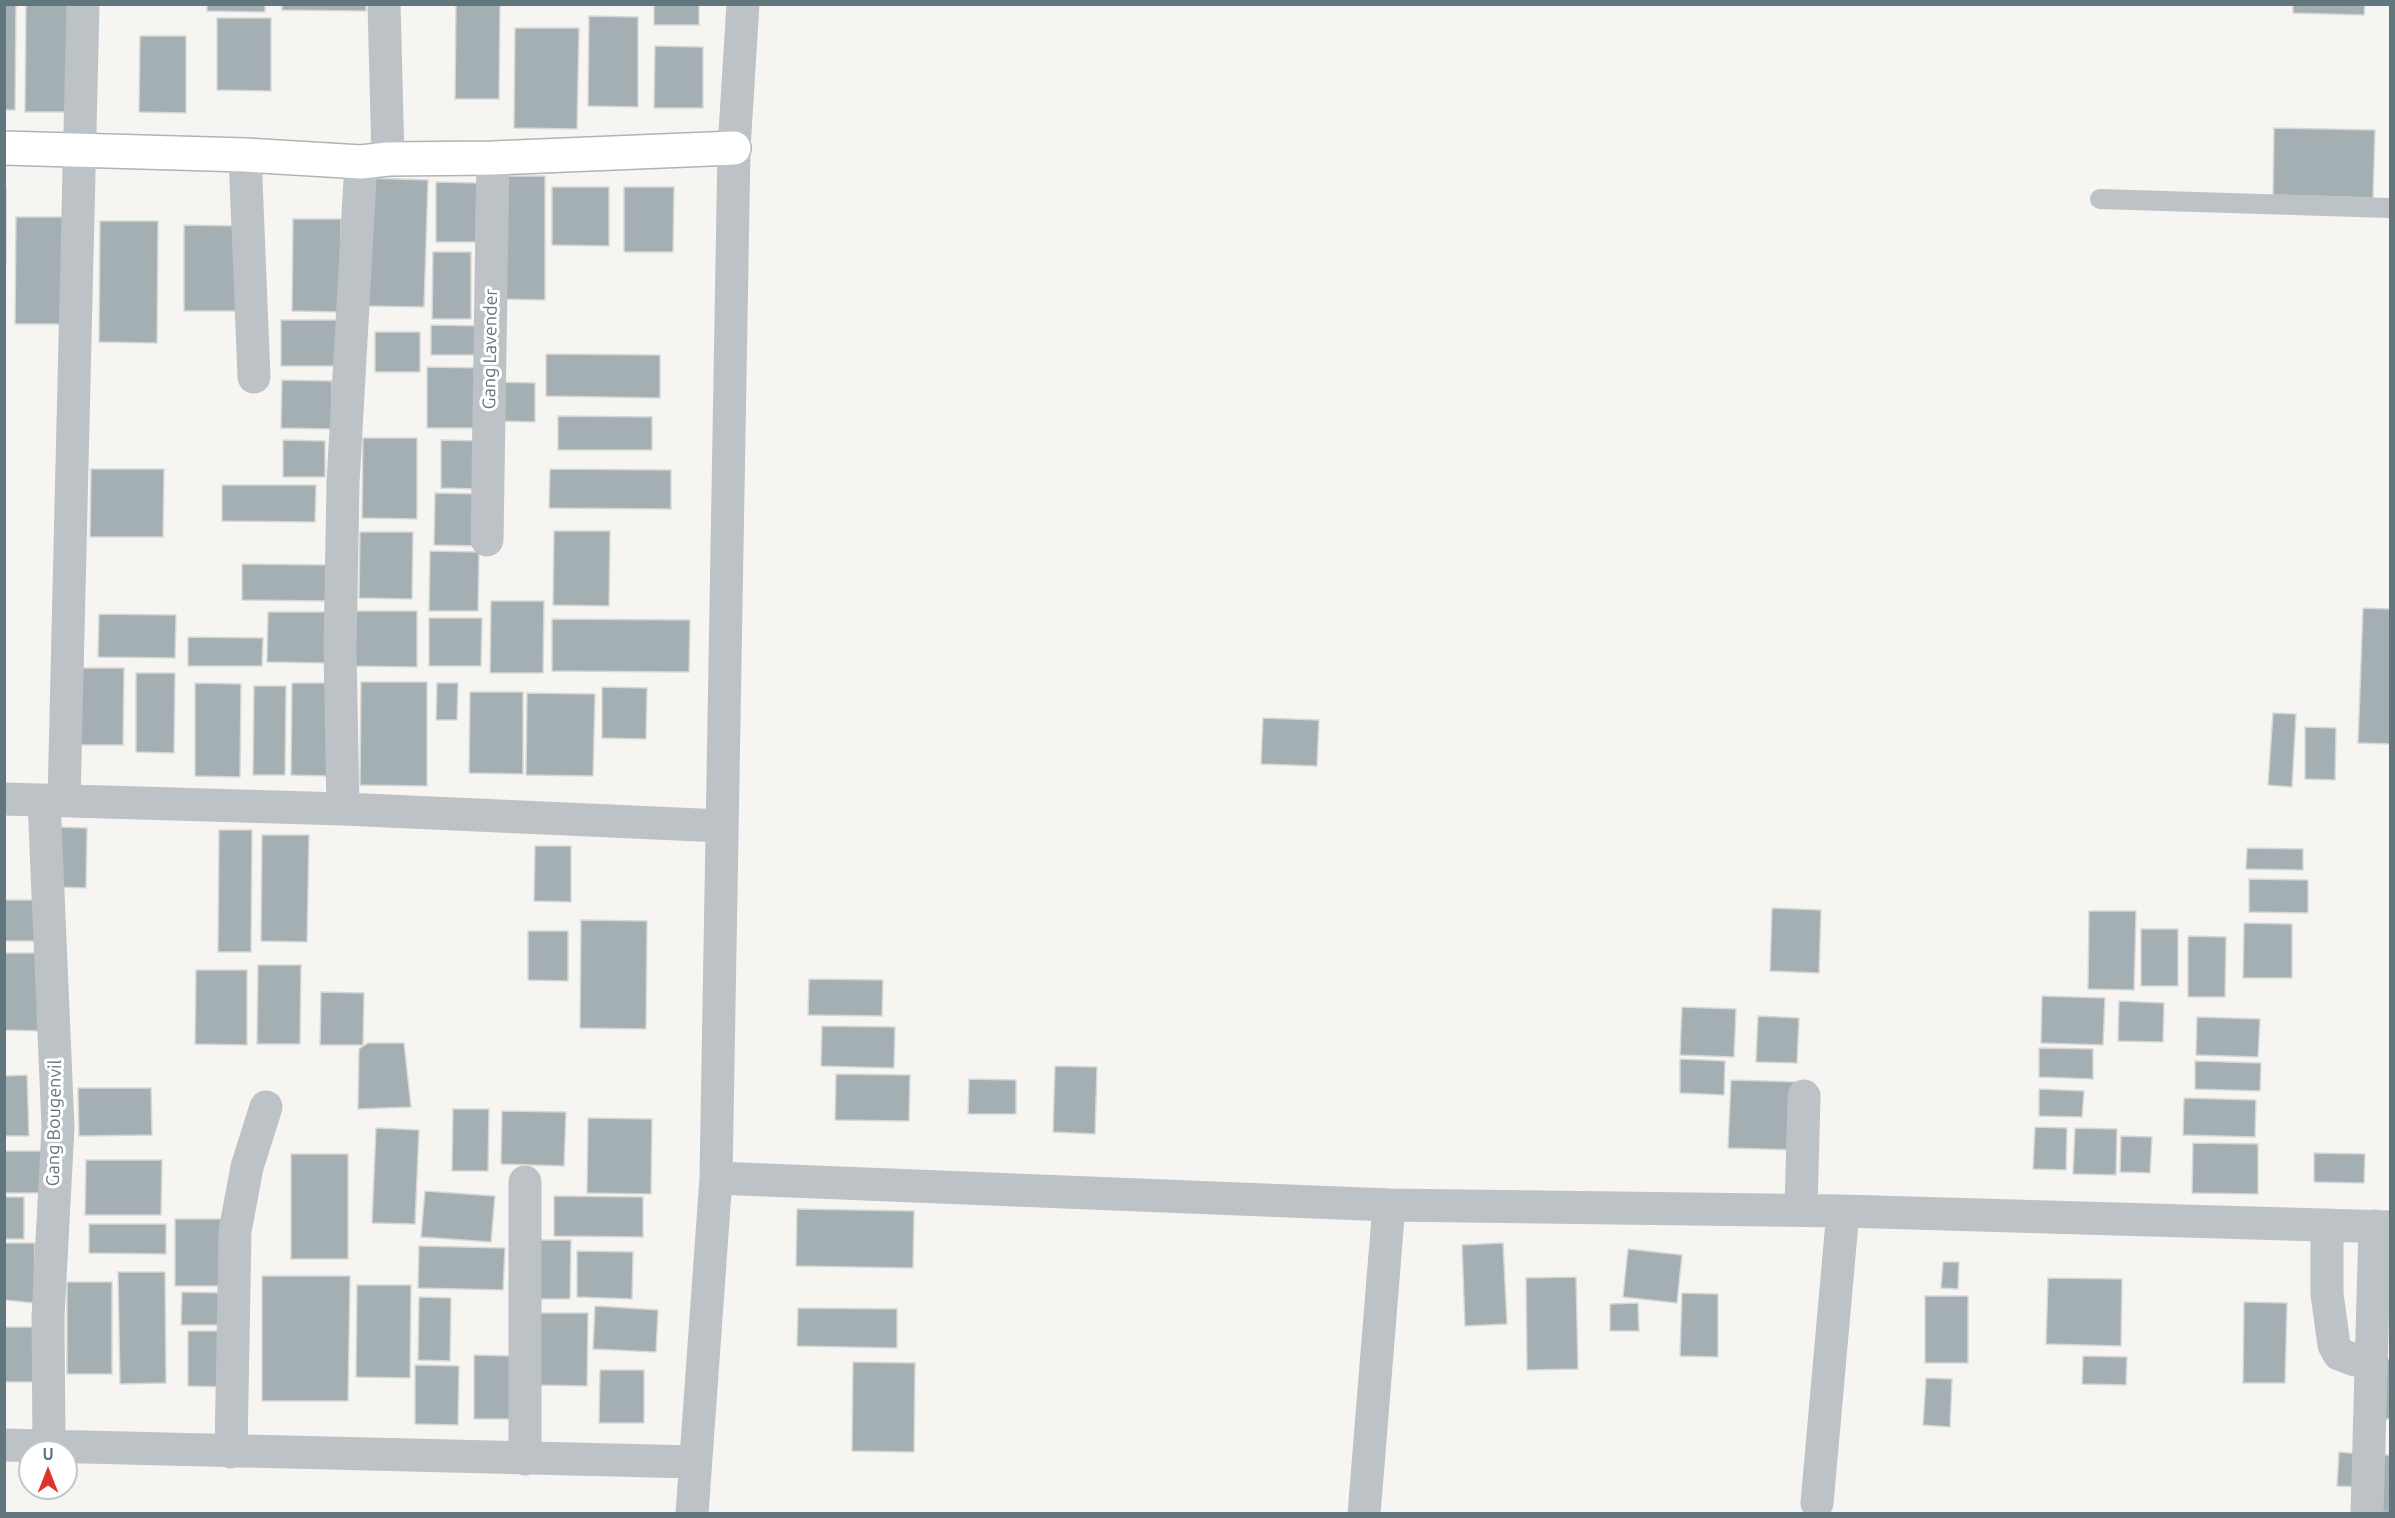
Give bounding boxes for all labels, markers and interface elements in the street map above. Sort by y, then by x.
street label: Gang Lavender [478,289,502,409]
street label: Gang Bougenvil [42,1060,66,1186]
north arrow [18,1440,78,1500]
text: U [42,1445,54,1463]

